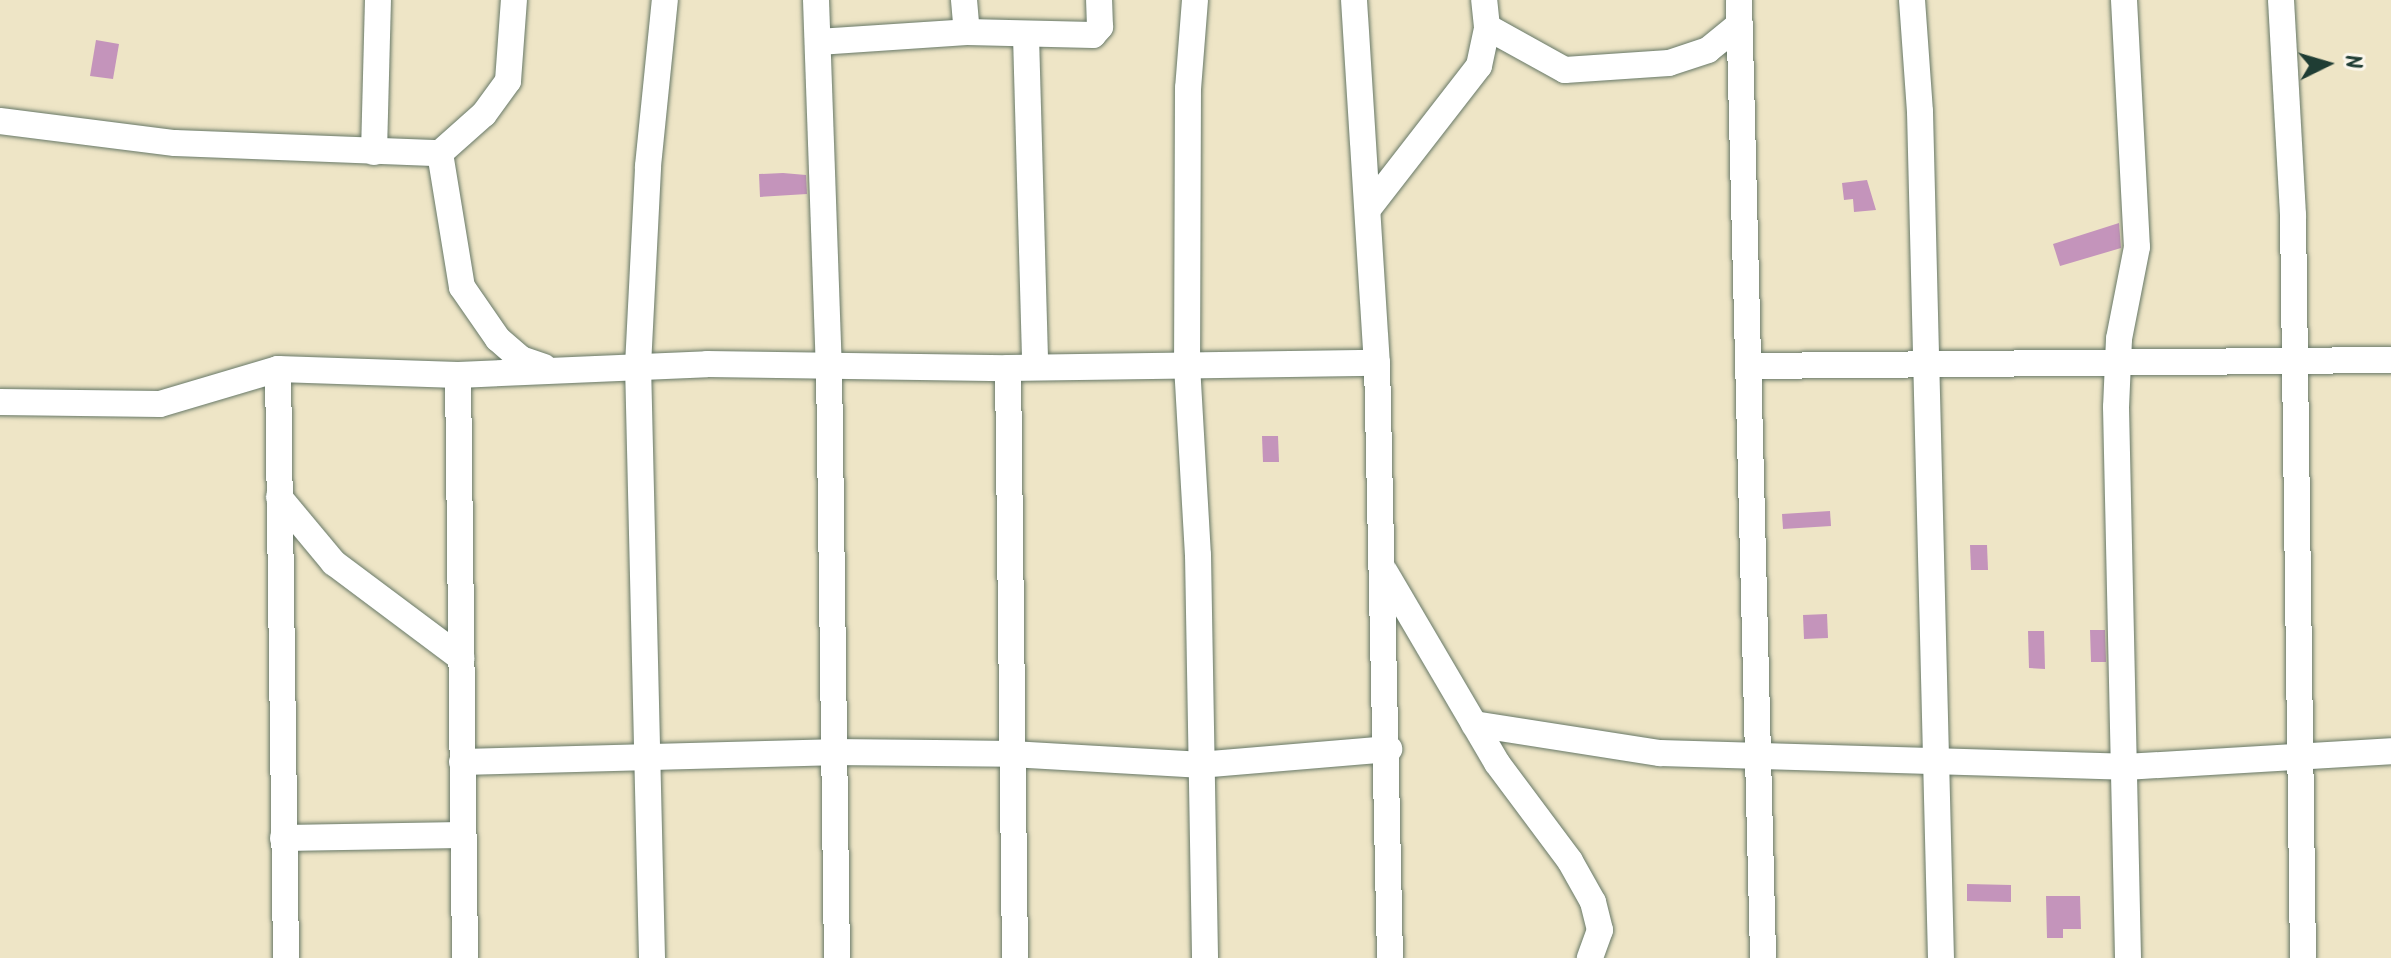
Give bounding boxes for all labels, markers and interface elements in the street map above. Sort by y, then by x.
north arrow [2287,24,2367,104]
text: N [2333,53,2369,70]

